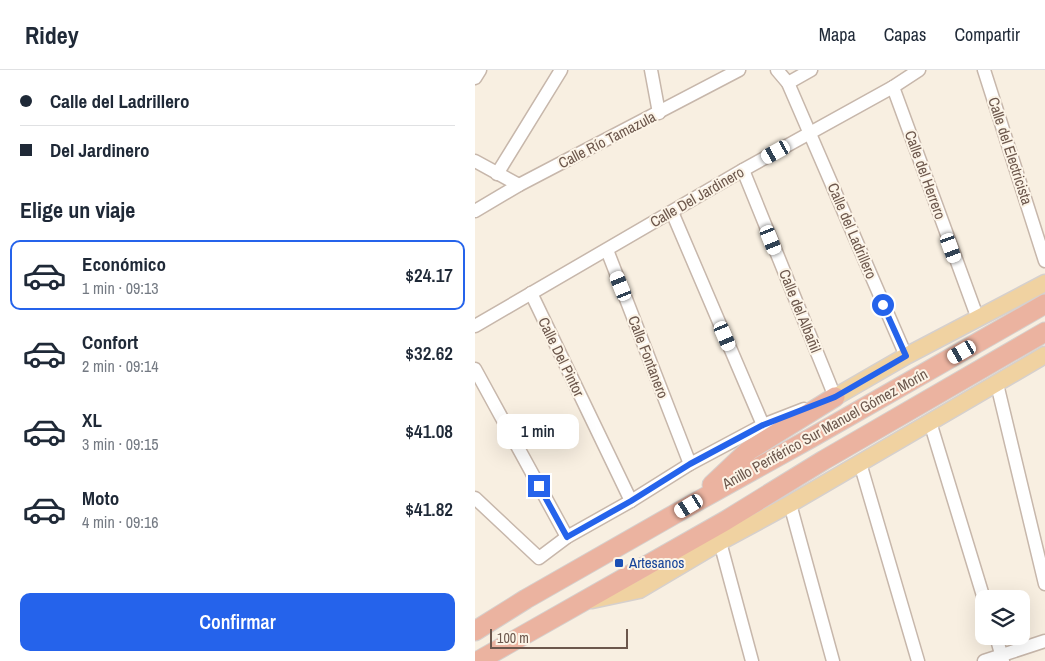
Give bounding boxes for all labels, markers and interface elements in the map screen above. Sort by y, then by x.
text: Ridey [25,19,79,51]
text: Mapa [819,22,856,47]
text: Capas [884,22,926,47]
text: Compartir [954,22,1020,47]
text: Calle del Ladrillero [50,88,189,114]
street label: Calle del Electricista [983,94,1038,208]
street label: Calle Río Tamazula [554,106,659,173]
street label: Calle del Herrero [900,128,951,222]
text: Del Jardinero [50,137,150,163]
car [759,138,792,166]
street label: Calle Del Jardinero [646,161,748,232]
street label: Calle del Ladrillero [823,180,882,282]
text: Elige un viaje [20,195,135,225]
car [758,223,783,257]
car [938,231,963,265]
text: Económico [82,251,166,277]
icon: car [22,253,67,298]
text: $24.17 [405,262,453,288]
street label: Calle del Albañil [774,266,827,356]
car [608,269,633,303]
text: 1 min · 09:13 [82,277,159,299]
route start [872,294,894,316]
street label: Calle Fontanero [623,312,674,401]
street label: Calle Del Pintor [533,313,590,400]
car [712,319,737,353]
text: Confort [82,329,138,355]
icon: car [22,331,67,376]
car [945,338,978,366]
text: $32.62 [405,340,453,366]
text: 2 min · 09:14 [82,355,159,377]
street label: Anillo Periférico Sur Manuel Gómez Morín [717,363,931,494]
text: XL [82,407,102,433]
icon: car [22,409,67,454]
callout: 1 min [498,414,580,448]
text: $41.08 [405,418,453,444]
text: 1 min [521,420,555,442]
text: 3 min · 09:15 [82,433,159,455]
route end [528,475,550,497]
text: Moto [82,485,119,511]
icon: car [22,487,67,532]
car [672,492,705,520]
text: $41.82 [405,496,453,522]
text: 4 min · 09:16 [82,511,159,533]
place label: Artesanos [628,552,684,573]
marker: Artesanos [613,557,625,569]
map controls [975,590,1030,645]
button: layers [975,590,1030,645]
button: Confirmar [20,593,455,651]
scale bar [490,626,627,649]
text: 100 m [497,629,529,647]

